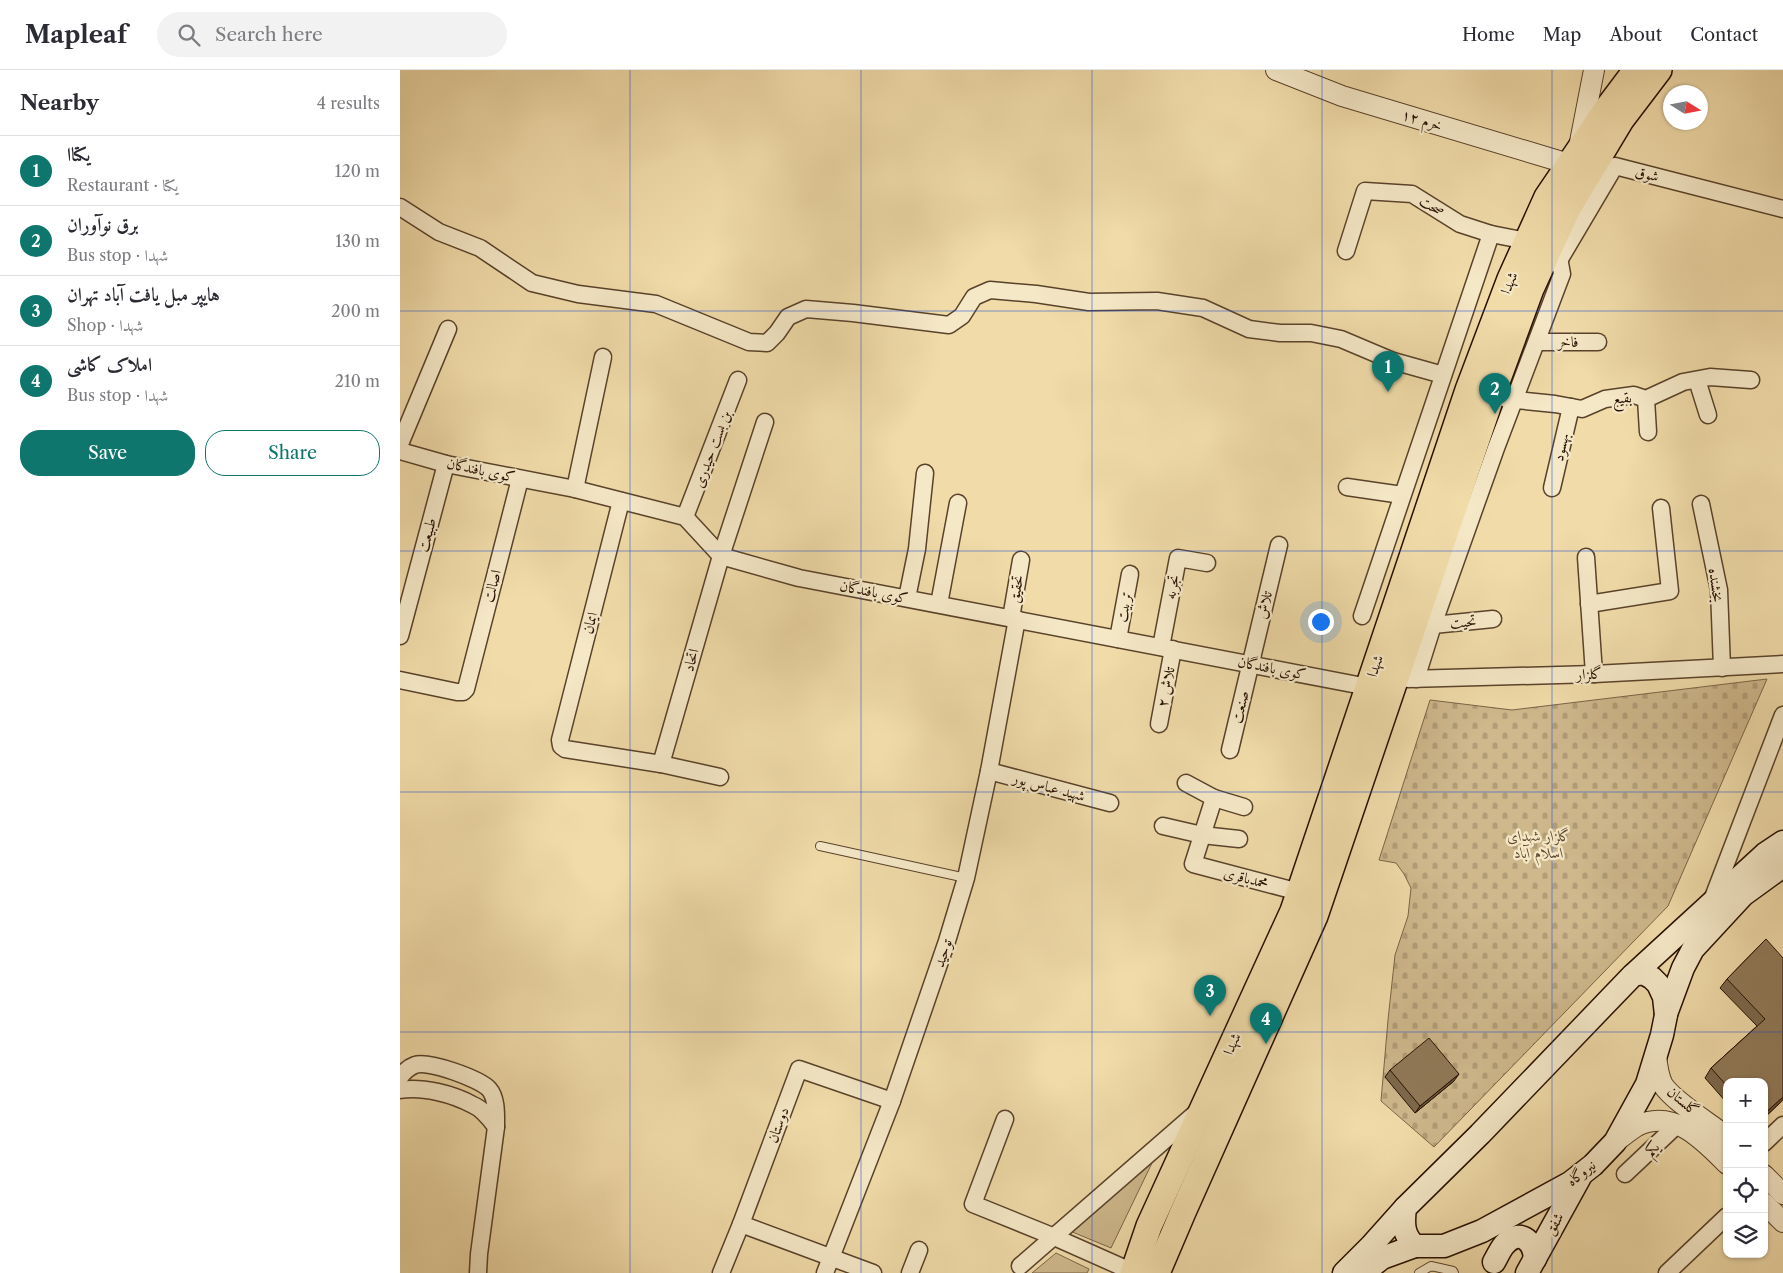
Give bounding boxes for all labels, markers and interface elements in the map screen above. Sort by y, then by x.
search box [157,12,507,57]
text: Mapleaf [25,20,127,49]
icon: search [175,21,203,49]
text: Search here [215,23,323,46]
text: Home [1462,24,1515,46]
text: Map [1543,24,1581,46]
text: About [1609,24,1662,46]
text: Contact [1690,24,1758,46]
north arrow [1663,85,1708,130]
text: Nearby [20,90,99,115]
text: 4 results [317,93,380,113]
street label: خرم ۱۲ [1398,104,1445,139]
text: یکتاا [67,143,90,166]
text: 1 [32,161,40,181]
text: 120 m [335,161,380,181]
street label: شوق [1633,161,1661,186]
text: Restaurant · یکتا [67,175,178,195]
street label: صحت [1416,191,1448,221]
text: برق نوآوران [67,213,138,236]
text: 2 [31,231,41,251]
text: 130 m [335,231,380,251]
text: Bus stop · شهدا [67,245,168,265]
street label: شهدا [1496,269,1522,297]
text: هایپر مبل یافت آباد تهران [67,283,220,306]
text: 3 [31,301,41,321]
text: 200 m [331,301,380,321]
text: Shop · شهدا [67,315,143,335]
street label: فاخر [1555,332,1579,351]
pin: 1 [1372,351,1404,392]
text: املاک کاشی [67,353,152,376]
text: 4 [31,371,41,391]
text: 210 m [335,371,380,391]
pin: 2 [1479,373,1511,414]
text: Bus stop · شهدا [67,385,168,405]
street label: بقیع [1611,387,1633,413]
street label: بن بست حیدری [688,407,735,490]
button: Save [20,430,195,476]
button: Share [205,430,380,476]
street label: بهسود [1548,431,1574,463]
street label: کوی بافندگان [445,453,517,486]
street label: طبیعت [413,516,440,554]
street label: اصالت [478,567,505,604]
street label: بخشنده [1704,567,1728,603]
street label: تحقیق [1004,573,1027,604]
street label: تجربه [1160,573,1184,601]
street label: کوی بافندگان [838,576,910,607]
street label: تلاش [1251,589,1276,621]
street label: تربیت [1111,590,1136,624]
your location [1308,609,1334,635]
street label: ایمان [578,610,601,636]
street label: تحیت [1449,611,1477,632]
street label: اتحاد [678,646,703,674]
street label: کوی بافندگان [1236,652,1308,683]
street label: شهدا [1362,652,1388,680]
street label: گلزار [1574,664,1602,685]
street label: تلاش ۲ [1152,665,1179,709]
street label: صنعت [1227,689,1252,725]
street label: شهید عباس پور [1009,767,1087,807]
park label: گلزار شهدای اسلام آباد [1507,826,1571,866]
street label: محمدباقری [1222,862,1271,894]
street label: توحید [929,936,956,969]
pin: 3 [1194,975,1226,1016]
pin: 4 [1250,1003,1282,1044]
street label: شهدا [1218,1030,1246,1058]
map controls [1723,1078,1768,1258]
button: + [1723,1078,1768,1123]
street label: گلستان [1663,1082,1703,1119]
street label: دوستان [762,1104,793,1145]
button: − [1723,1123,1768,1168]
street label: یکم [1640,1136,1667,1164]
street label: نیروگاه [1562,1155,1599,1190]
button: locate [1723,1168,1768,1213]
street label: شفق [1540,1209,1568,1239]
button: layers [1723,1213,1768,1258]

